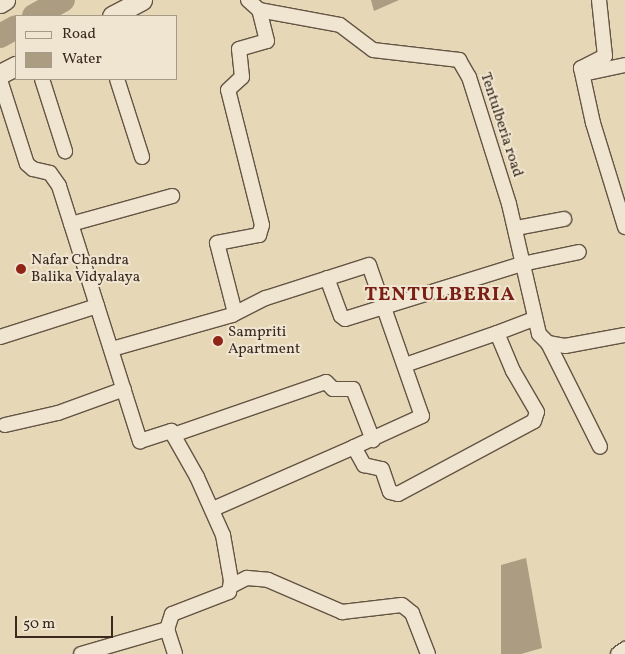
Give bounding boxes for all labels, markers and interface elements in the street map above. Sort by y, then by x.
legend [15,15,178,80]
text: Road [62,24,96,45]
text: Water [62,49,102,70]
street label: Tentulberia road [476,70,526,180]
place label: Nafar Chandra Balika Vidyalaya [31,251,141,286]
marker: Nafar Chandra Balika Vidyalaya [15,263,27,275]
district label: TENTULBERIA [363,283,517,307]
place label: Sampriti Apartment [228,323,300,358]
marker: Sampriti Apartment [212,335,224,347]
scale bar [18,606,115,638]
text: 50 m [23,614,55,635]

